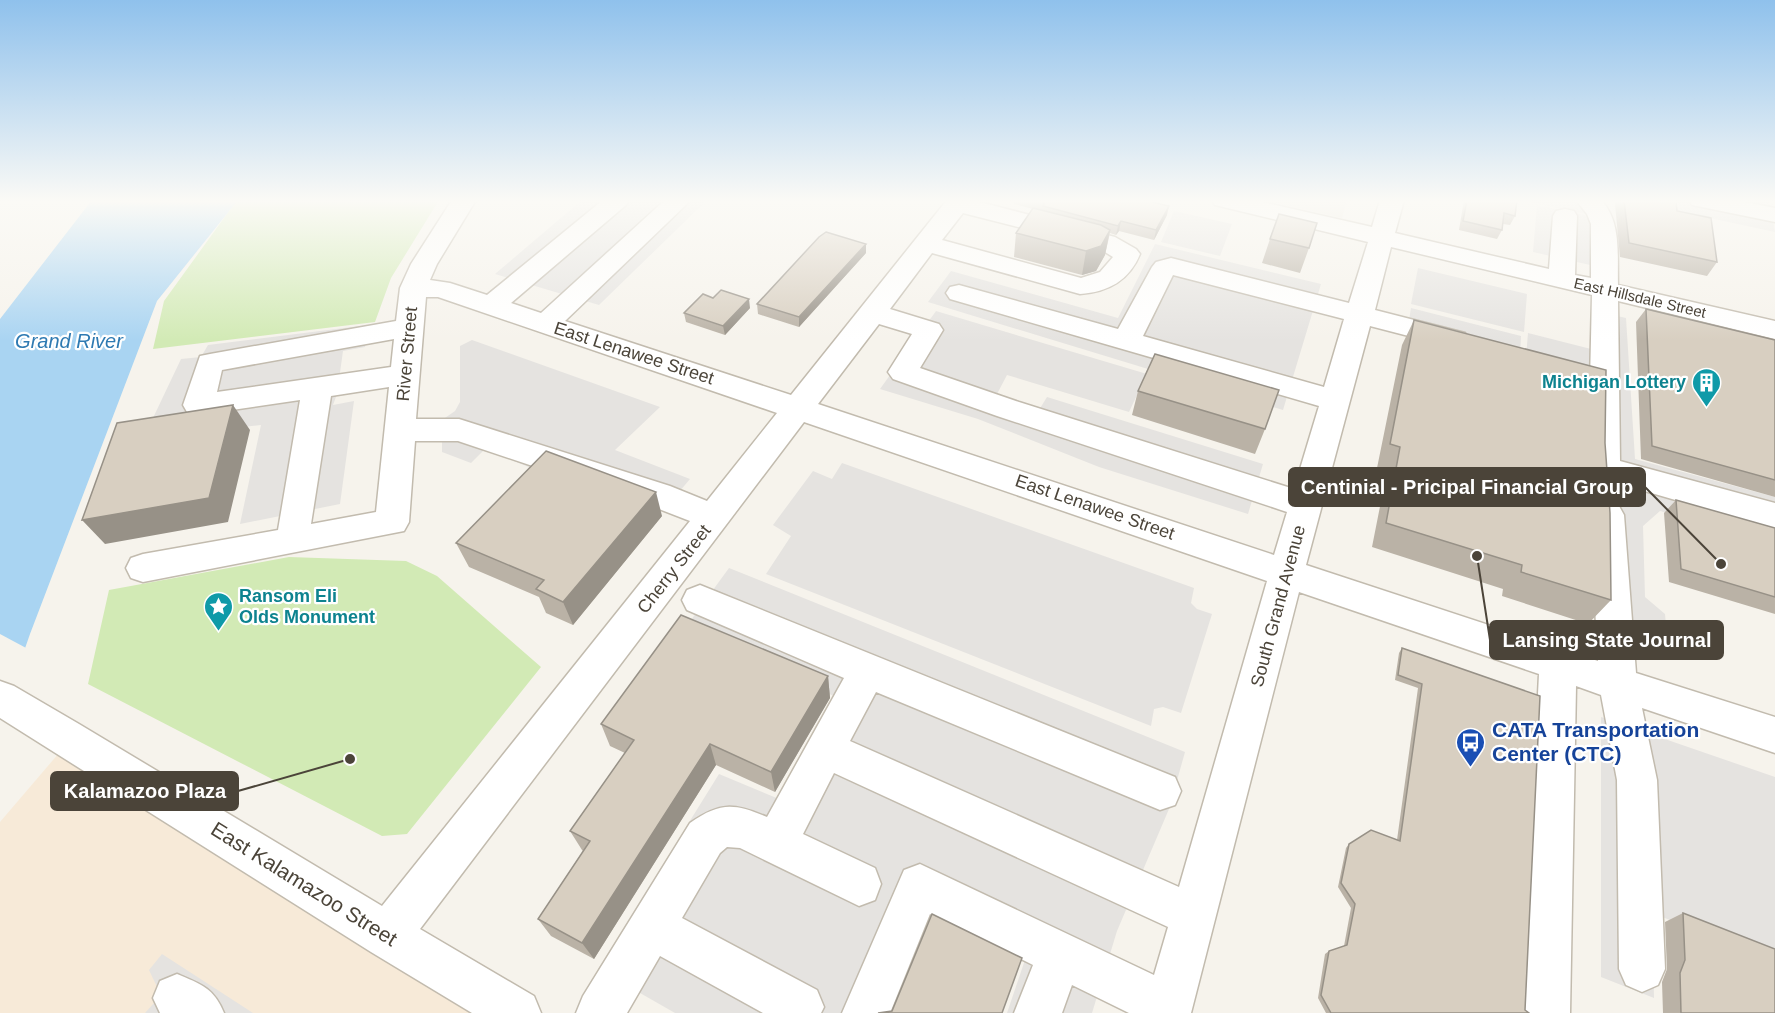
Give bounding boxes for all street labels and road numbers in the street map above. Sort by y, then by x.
street label: East Hillsdale Street [1572,274,1709,321]
street label: River Street [393,306,421,402]
street label: East Lenawee Street [551,318,717,388]
street label: East Lenawee Street [1013,470,1177,544]
street label: Cherry Street [633,521,715,617]
street label: South Grand Avenue [1247,523,1309,689]
street label: East Kalamazoo Street [207,817,402,950]

